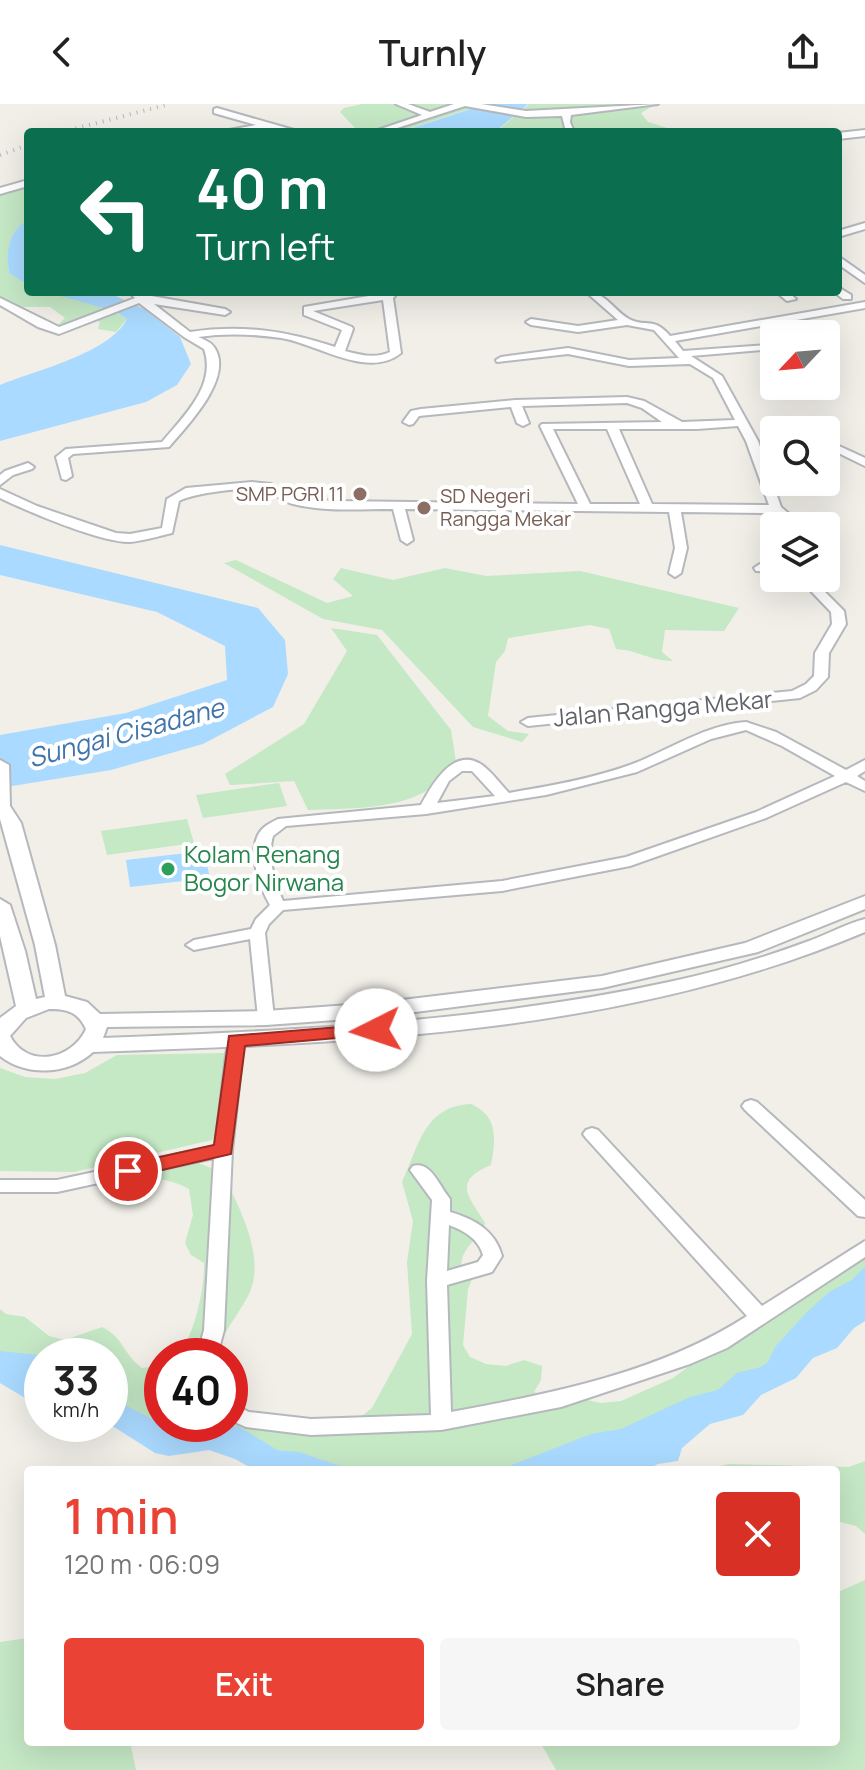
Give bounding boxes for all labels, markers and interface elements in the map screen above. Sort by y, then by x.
text: Turnly [379,28,486,77]
icon: back [40,30,84,74]
icon: share [781,30,825,74]
text: 40 m [196,149,328,226]
icon: left [64,160,168,264]
text: Turn left [196,222,335,271]
north arrow [760,320,840,400]
map controls [760,320,840,592]
button: search [760,416,840,496]
place label: SMP PGRI 11 [236,480,344,507]
place label: SD Negeri Rangga Mekar [440,482,571,532]
marker: SMP PGRI 11 [351,485,369,503]
marker: SD Negeri Rangga Mekar [415,499,433,517]
button: layers [760,512,840,592]
street label: Jalan Rangga Mekar [552,681,774,734]
water label: Sungai Cisadane [24,688,229,775]
place label: Kolam Renang Bogor Nirwana [184,837,344,898]
marker: Kolam Renang Bogor Nirwana [159,860,177,878]
position arrow [334,988,418,1072]
pin [94,1137,162,1205]
icon: arrive [106,1149,150,1193]
speed limit sign: 40 [144,1338,248,1442]
text: 33 [53,1352,99,1407]
text: km/h [53,1396,99,1423]
text: 1 min [64,1483,178,1548]
button: close [716,1492,800,1576]
text: 120 m · 06:09 [64,1546,220,1582]
button: Exit [64,1638,424,1730]
button: Share [440,1638,800,1730]

